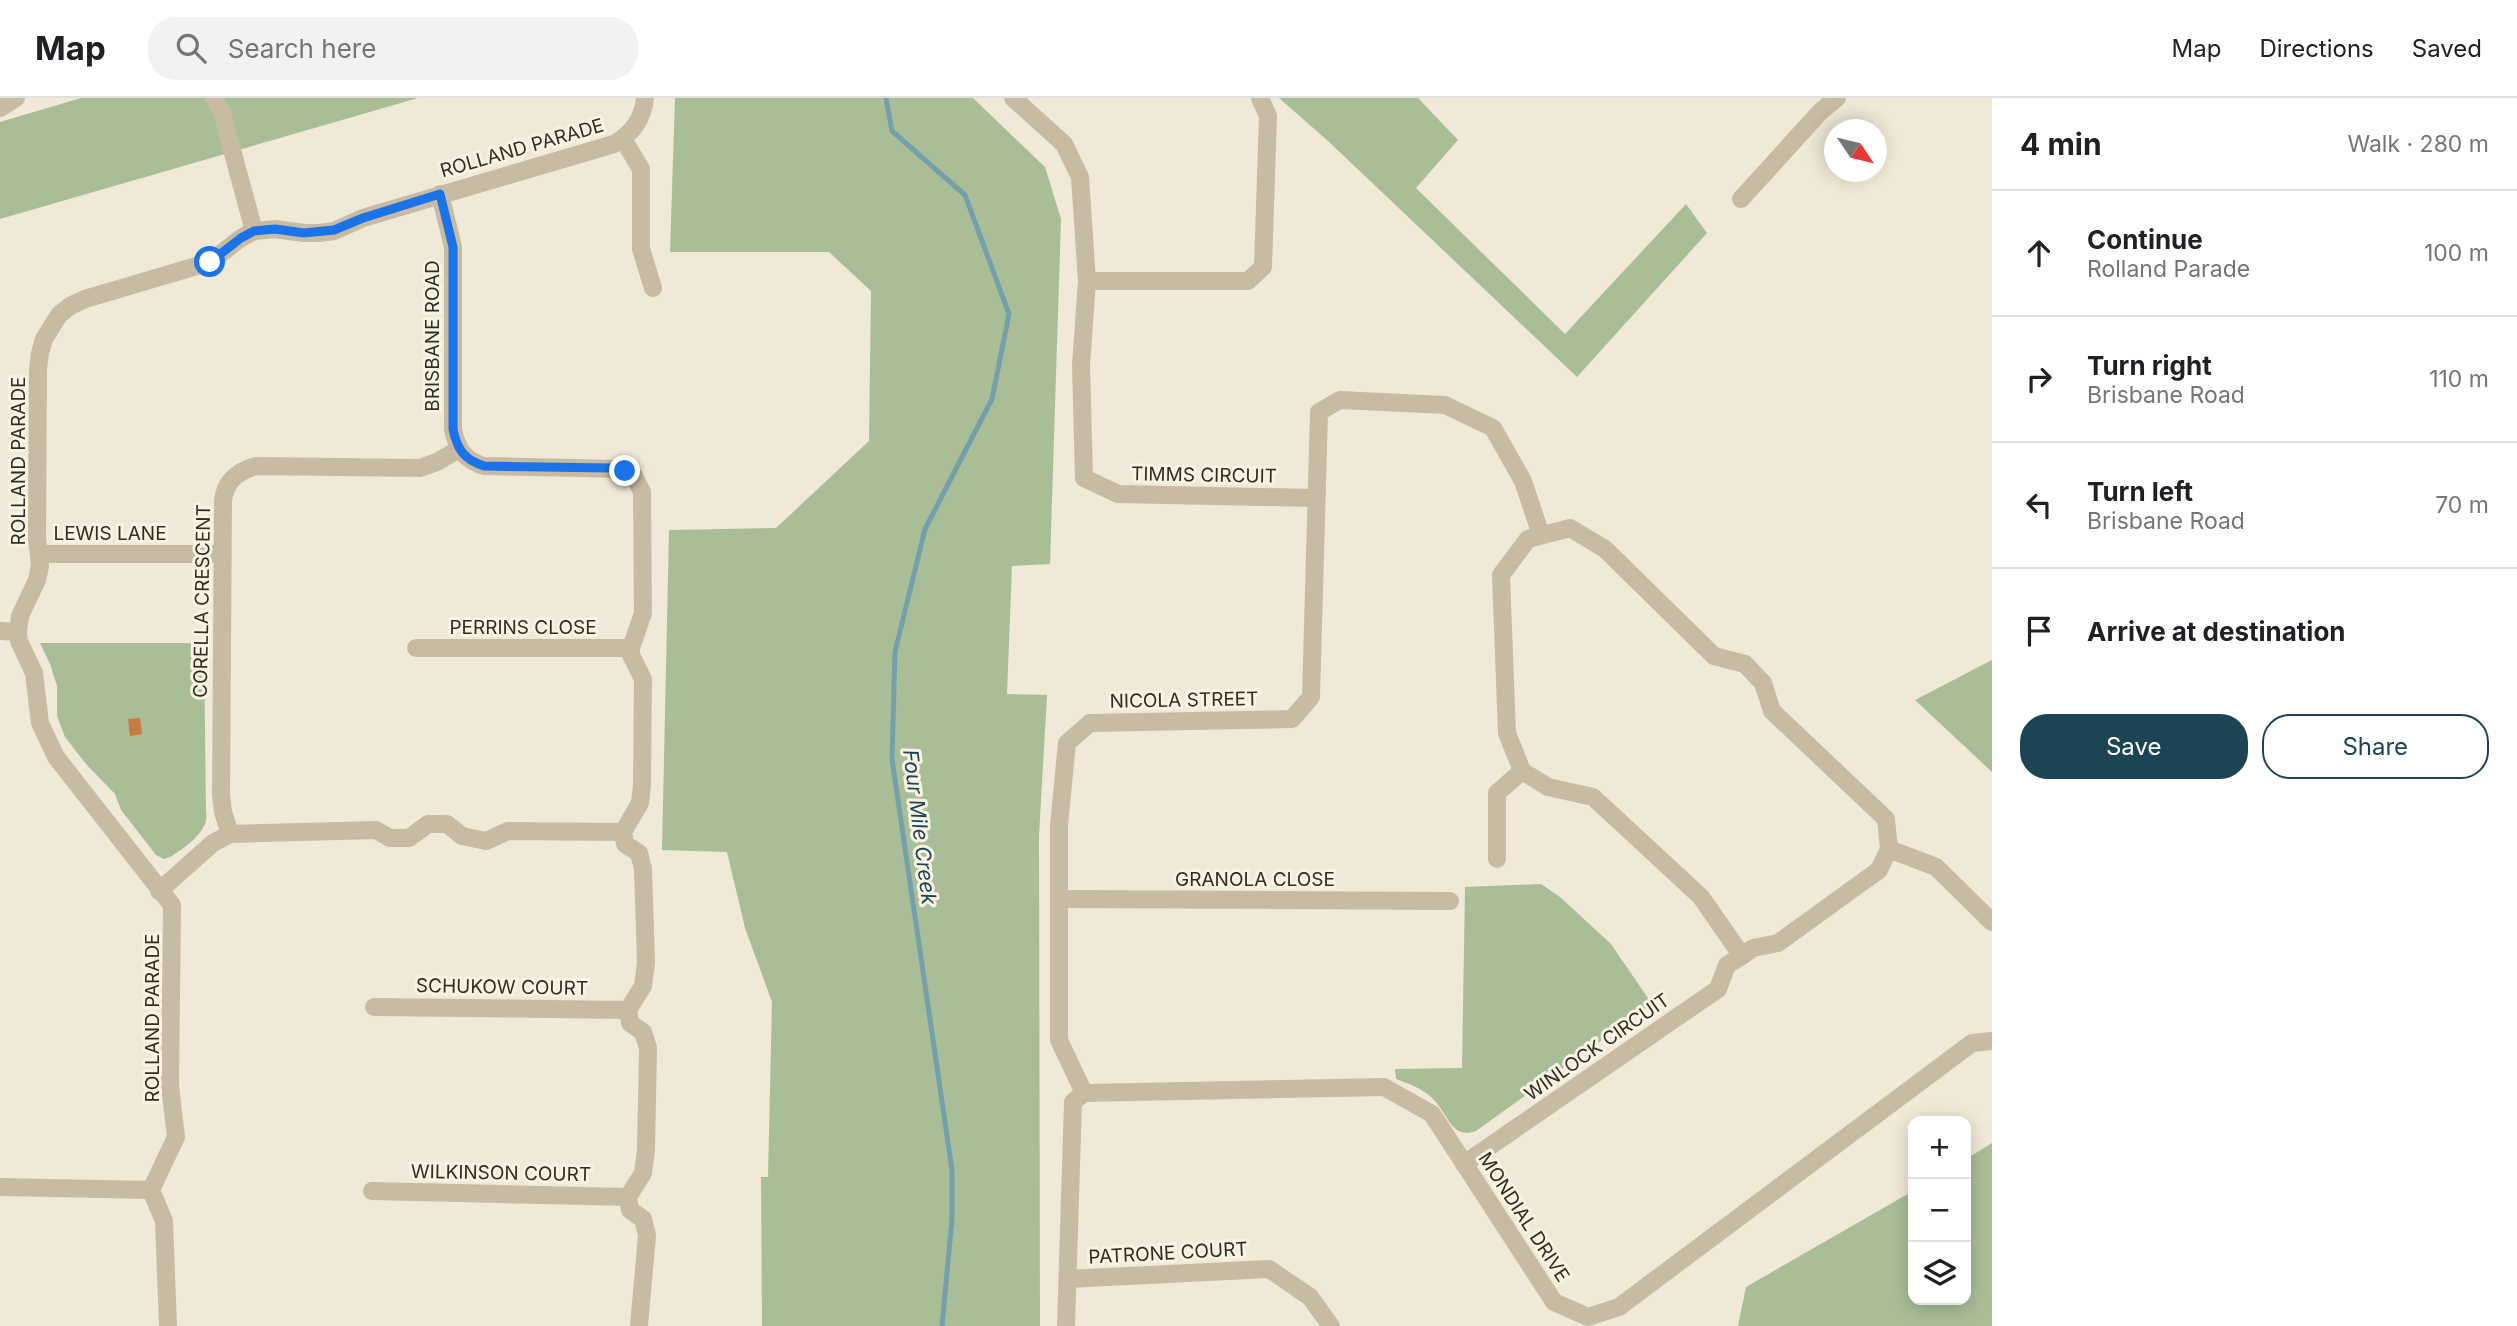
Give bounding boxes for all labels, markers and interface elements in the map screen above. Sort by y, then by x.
search box [148,17,638,80]
text: Map [35,28,106,68]
icon: search [172,29,210,67]
text: Search here [228,33,376,64]
text: Map [2172,34,2221,63]
text: Directions [2259,34,2374,63]
text: Saved [2412,34,2482,63]
street label: ROLLAND PARADE [438,114,606,182]
north arrow [1824,119,1887,182]
text: 4 min [2020,126,2102,162]
text: Walk · 280 m [2347,130,2489,158]
text: Continue [2087,224,2203,255]
icon: ahead [2020,234,2058,272]
text: 100 m [2424,239,2489,267]
route start [194,246,225,277]
text: Rolland Parade [2087,255,2250,283]
street label: BRISBANE ROAD [421,260,444,412]
text: Turn right [2087,350,2212,381]
icon: right [2020,360,2058,398]
text: 110 m [2429,365,2489,393]
street label: ROLLAND PARADE [7,376,30,546]
text: Brisbane Road [2087,381,2245,409]
route end [609,455,640,486]
street label: TIMMS CIRCUIT [1131,462,1277,488]
text: Turn left [2087,476,2193,507]
icon: left [2020,486,2058,524]
text: 70 m [2435,491,2489,519]
street label: CORELLA CRESCENT [189,504,215,698]
text: Brisbane Road [2087,507,2245,535]
street label: LEWIS LANE [53,522,167,545]
icon: arrive [2020,612,2058,650]
street label: PERRINS CLOSE [449,616,597,639]
text: Arrive at destination [2087,616,2346,647]
street label: NICOLA STREET [1109,687,1259,713]
button: Save [2020,714,2248,779]
button: Share [2262,714,2489,779]
water label: Four Mile Creek [898,748,942,906]
street label: GRANOLA CLOSE [1175,868,1335,891]
street label: ROLLAND PARADE [141,933,164,1103]
street label: SCHUKOW COURT [416,974,588,1000]
street label: WINLOCK CIRCUIT [1520,988,1674,1106]
map controls [1908,1116,1971,1305]
button: + [1908,1116,1971,1179]
street label: MONDIAL DRIVE [1474,1148,1574,1286]
street label: WILKINSON COURT [411,1160,591,1186]
button: − [1908,1179,1971,1242]
street label: PATRONE COURT [1088,1237,1248,1269]
button: layers [1908,1242,1971,1305]

